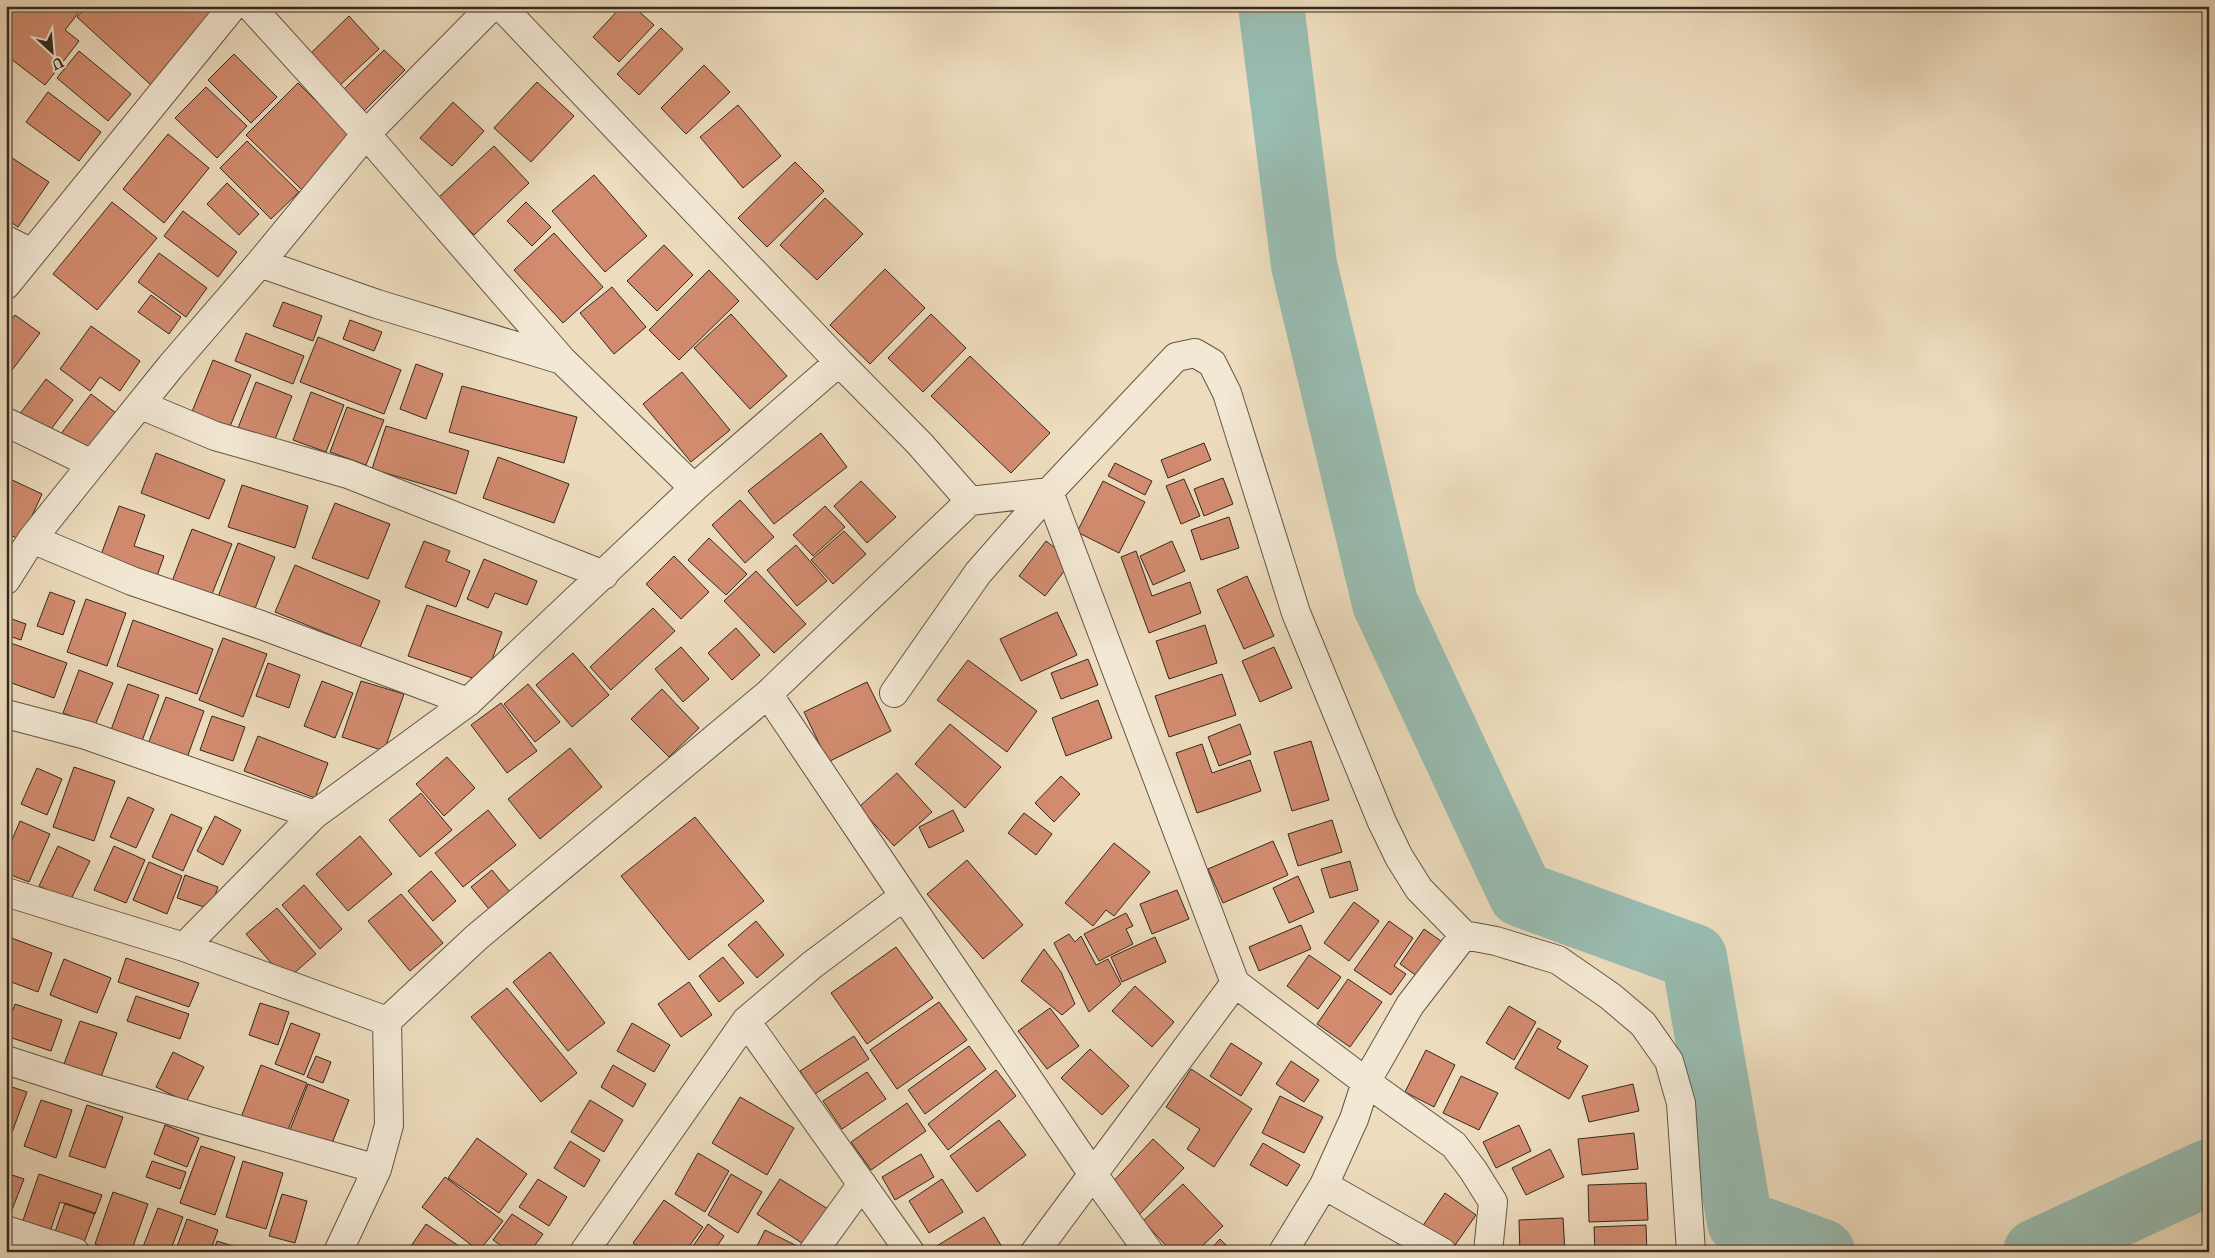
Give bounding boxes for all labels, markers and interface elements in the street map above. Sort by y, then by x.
north arrow [28,28,78,78]
text: U [48,53,66,74]

